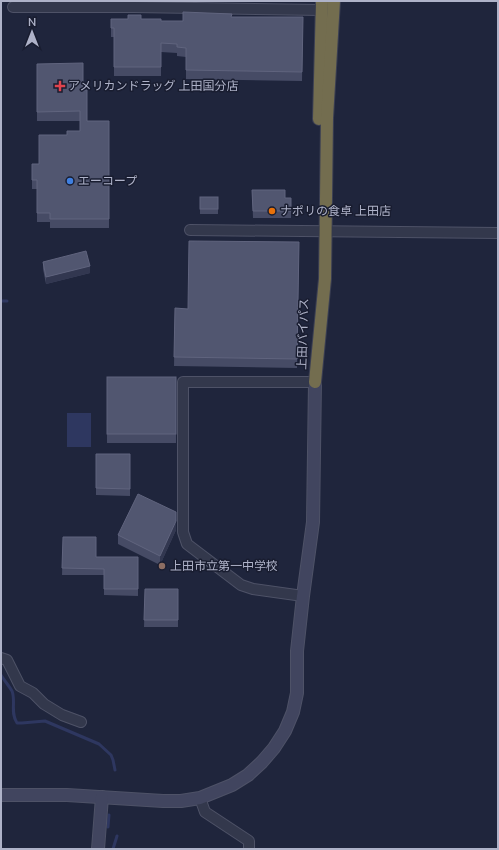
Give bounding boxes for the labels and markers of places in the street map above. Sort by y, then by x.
place label: アメリカンドラッグ 上田国分店 [68,78,239,94]
marker: アメリカンドラッグ 上田国分店 [55,81,65,91]
place label: エーコープ [78,173,137,189]
marker: エーコープ [65,176,75,186]
place label: ナポリの食卓 上田店 [280,203,391,219]
marker: ナポリの食卓 上田店 [267,206,277,216]
place label: 上田市立第一中学校 [170,558,278,574]
marker: 上田市立第一中学校 [157,561,167,571]

